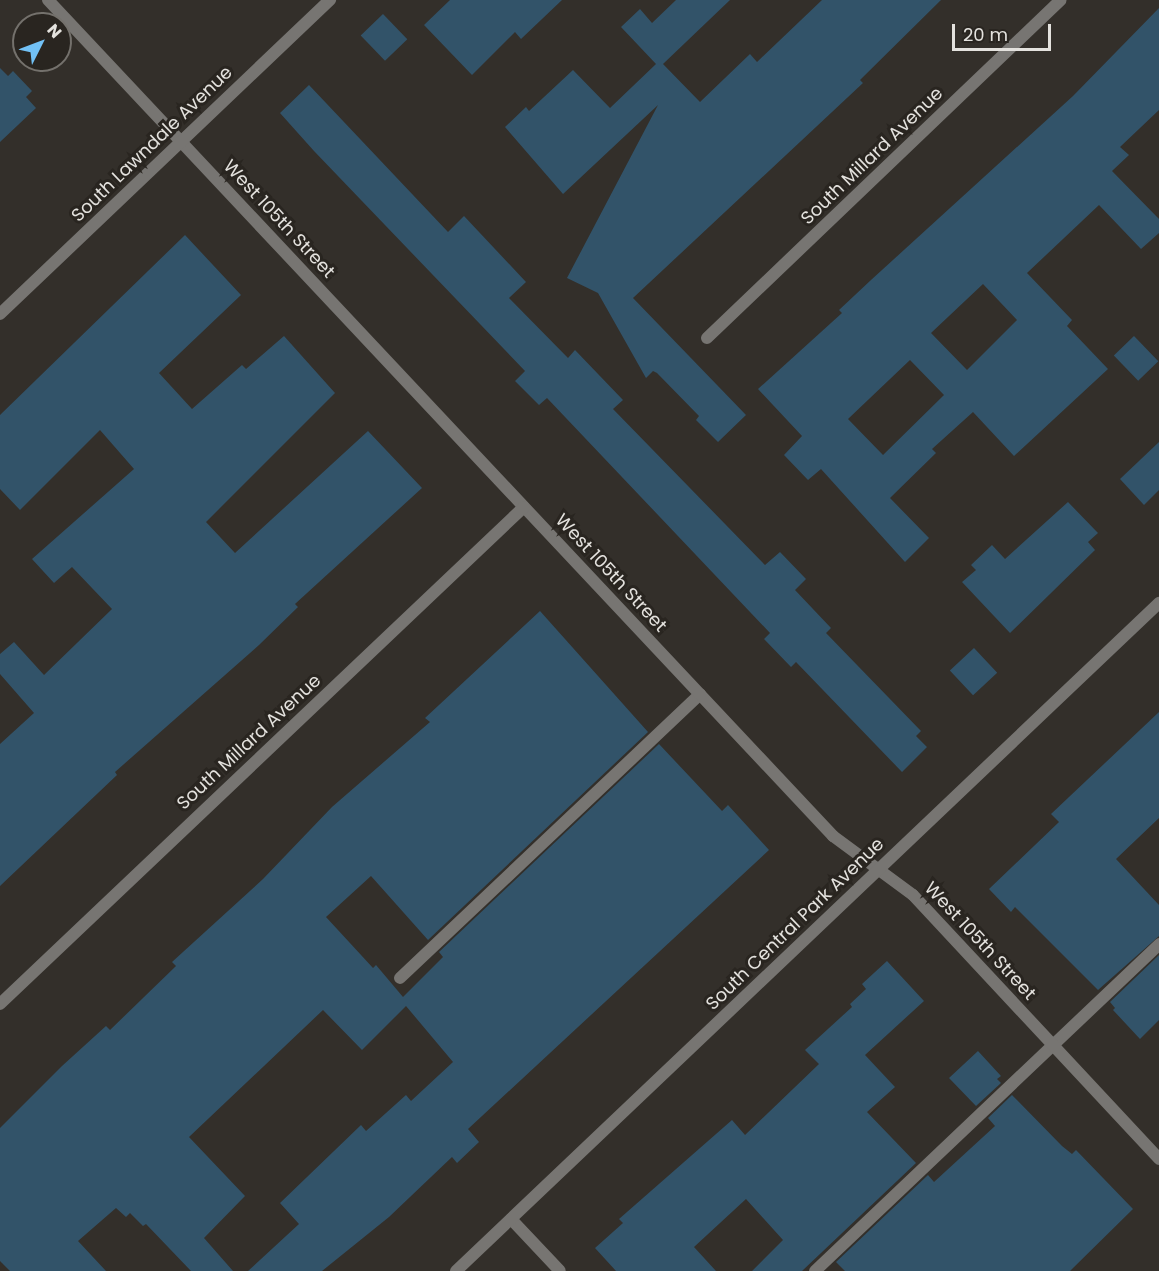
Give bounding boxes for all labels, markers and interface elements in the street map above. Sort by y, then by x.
north arrow [12,12,72,72]
scale bar [955,12,1054,50]
text: N [42,19,67,43]
text: 20 m [963,22,1008,47]
street label: South Lawndale Avenue [67,62,237,226]
street label: South Millard Avenue [797,83,947,229]
street label: West 105th Street [219,156,339,282]
street label: West 105th Street [551,510,671,636]
street label: South Millard Avenue [173,670,325,814]
street label: South Central Park Avenue [702,833,888,1015]
street label: West 105th Street [920,878,1040,1004]

